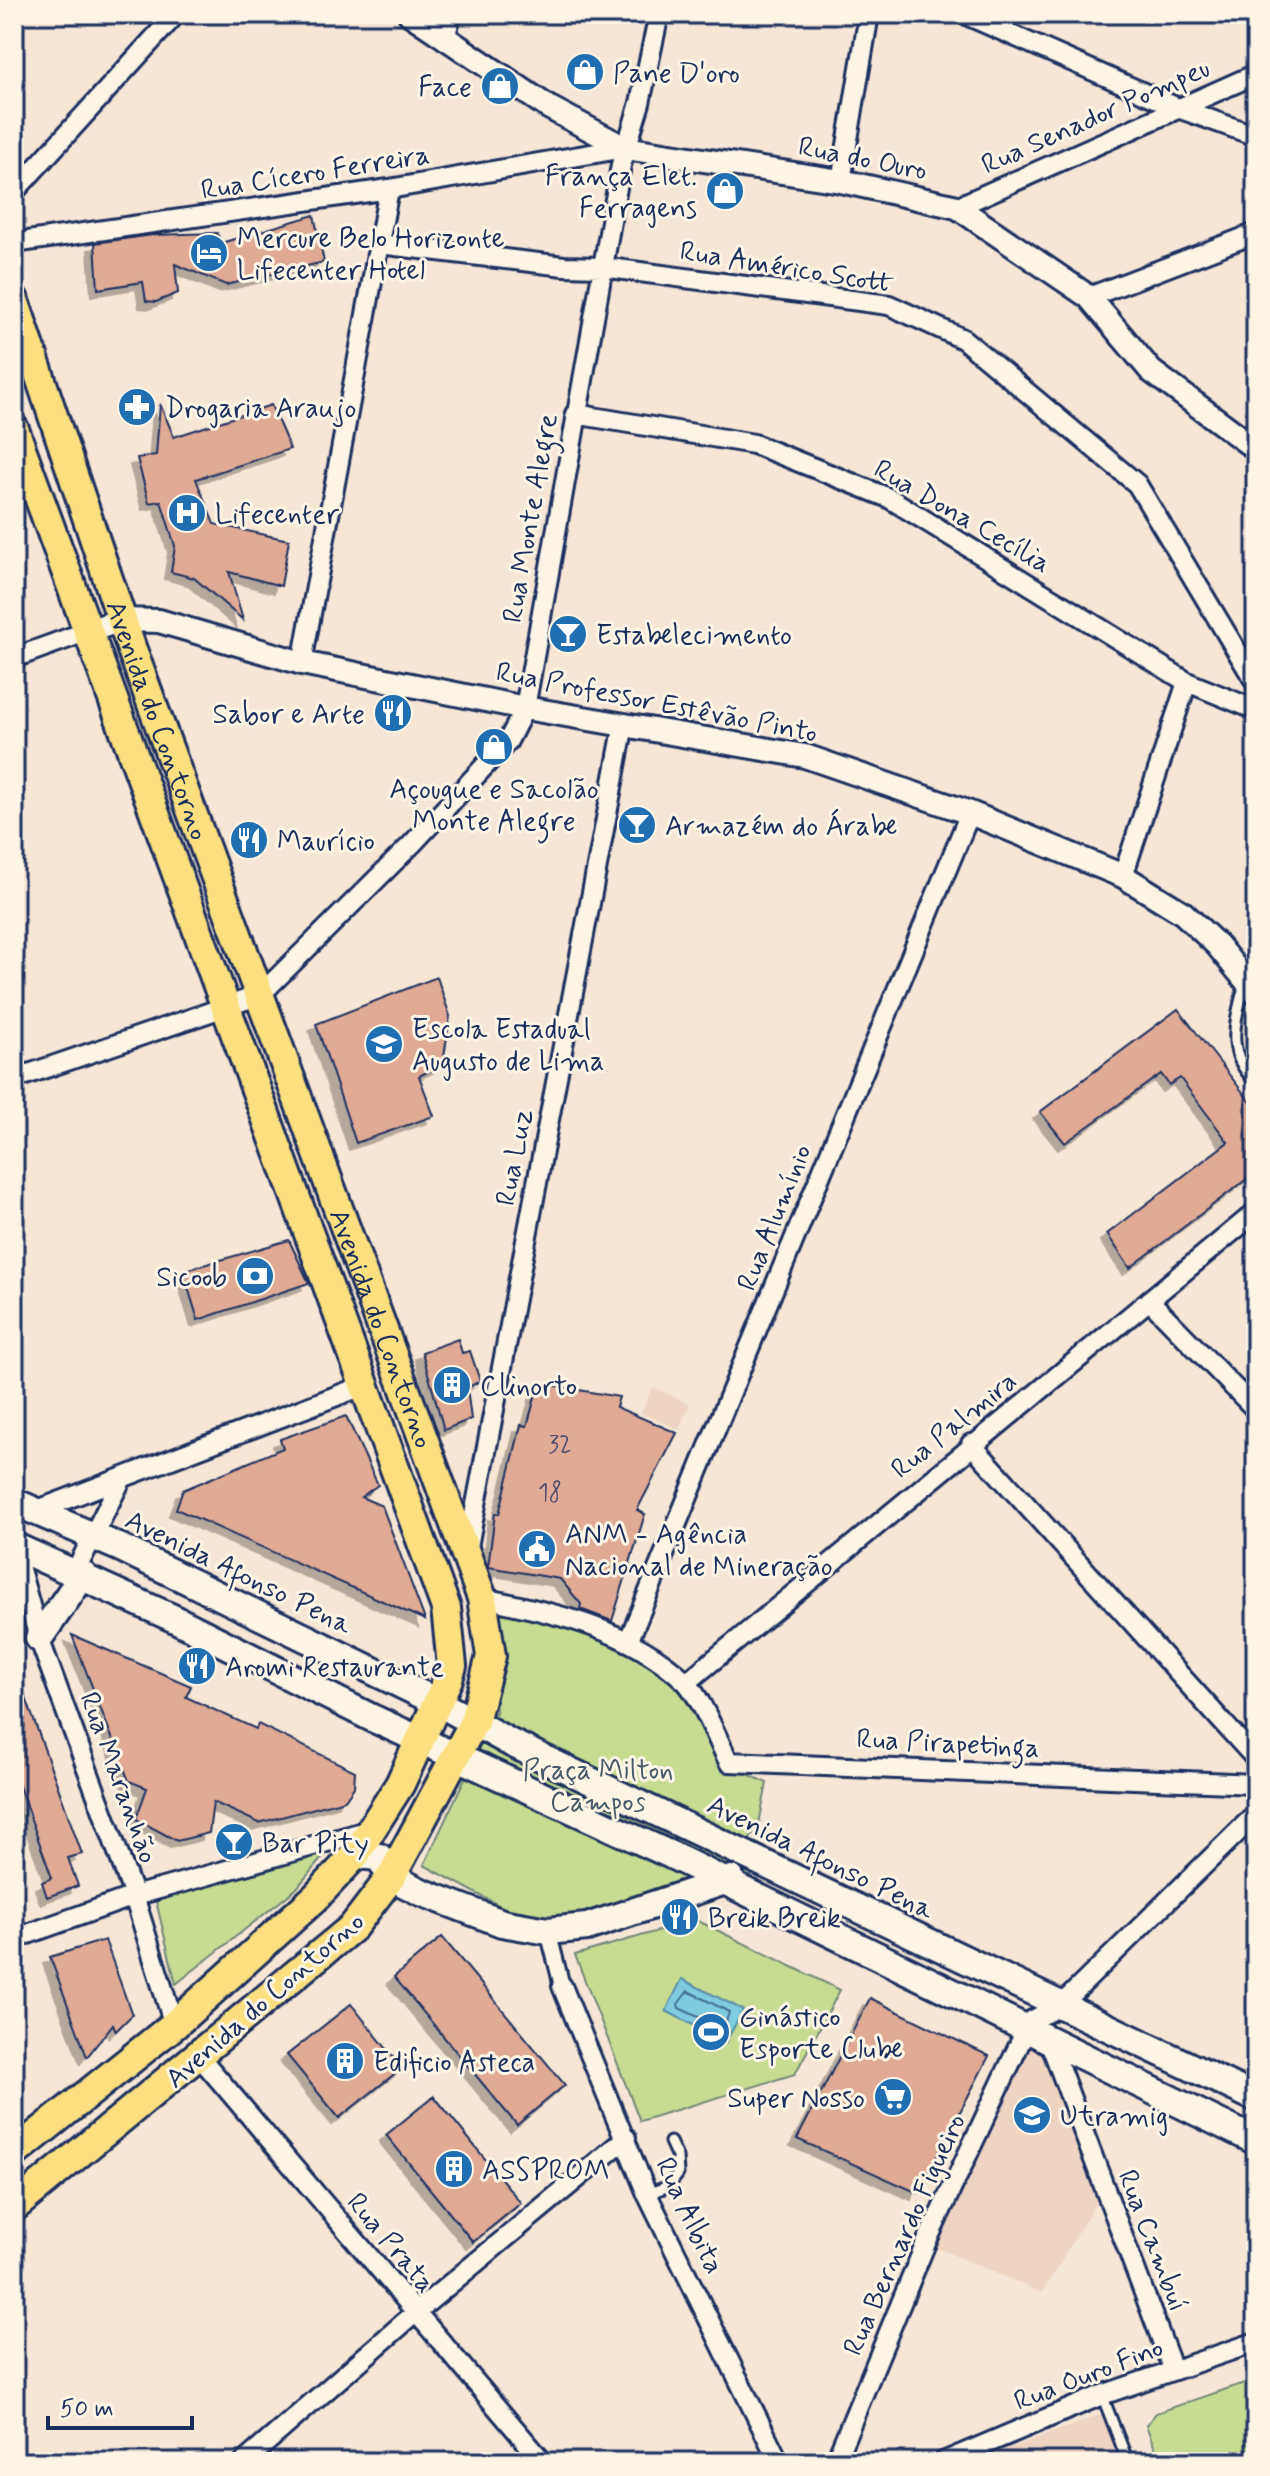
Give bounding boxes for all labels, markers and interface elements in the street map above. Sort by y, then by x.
street label: Rua Senador Pompeu [976,50,1216,184]
shop icon: Pane D'oro [564,51,606,93]
place label: Pane D'oro [613,56,740,93]
shop icon: Face [479,65,521,107]
place label: Face [418,70,472,107]
street label: Rua do Ouro [795,129,930,190]
street label: Rua Cícero Ferreira [198,137,432,210]
place label: França Elet. Ferragens [545,159,697,228]
shop icon: França Elet. Ferragens [704,170,746,212]
place label: Mercure Belo Horizonte Lifecenter Hotel [237,221,505,290]
hotel icon: Mercure Belo Horizonte Lifecenter Hotel [188,232,230,274]
street label: Rua Américo Scott [677,233,897,304]
pharmacy icon: Drogaria Araujo [116,386,158,428]
place label: Drogaria Araujo [165,391,356,428]
street label: Rua Monte Alegre [495,411,571,626]
street label: Rua Dona Cecília [867,452,1057,583]
hospital icon: Lifecenter [166,492,208,534]
place label: Lifecenter [215,497,340,534]
street label: Avenida do Contorno [96,596,217,846]
bar icon: Estabelecimento [547,613,589,655]
place label: Estabelecimento [596,618,792,655]
street label: Rua Professor Estêvão Pinto [493,654,820,753]
restaurant icon: Sabor e Arte [372,692,414,734]
place label: Sabor e Arte [213,697,365,734]
shop icon: Açougue e Sacolão Monte Alegre [473,726,515,768]
place label: Açougue e Sacolão Monte Alegre [389,772,599,844]
bar icon: Armazém do Árabe [616,804,658,846]
place label: Armazém do Árabe [665,808,897,846]
restaurant icon: Maurício [228,819,270,861]
place label: Maurício [277,824,375,861]
place label: Escola Estadual Augusto de Lima [412,1012,604,1081]
school or university icon: Escola Estadual Augusto de Lima [363,1023,405,1065]
street label: Rua Luz [488,1106,543,1209]
street label: Rua Alumínio [729,1139,821,1297]
street label: Avenida do Contorno [319,1204,441,1454]
bank icon: Sicoob [234,1255,276,1297]
place label: Sicoob [156,1260,227,1297]
building icon: Clinorto [431,1364,473,1406]
street label: Rua Palmira [884,1364,1025,1488]
place label: Clinorto [480,1369,577,1406]
house number: 32 [548,1430,572,1461]
house number: 18 [538,1478,562,1509]
street label: Avenida Afonso Pena [117,1502,358,1646]
place label: ANM - Agência Nacional de Mineração [565,1517,833,1586]
public building icon: ANM - Agência Nacional de Mineração [516,1528,558,1570]
restaurant icon: Aromi Restaurante [176,1645,218,1687]
place label: Aromi Restaurante [225,1650,444,1687]
street label: Rua Maranhão [70,1687,166,1869]
street label: Rua Pirapetinga [855,1721,1040,1771]
park label: Praça Milton Campos [523,1753,673,1822]
street label: Avenida Afonso Pena [699,1787,940,1931]
bar icon: Bar Pity [213,1821,255,1863]
place label: Bar Pity [262,1826,369,1863]
restaurant icon: Breik Breik [659,1896,701,1938]
place label: Breik Breik [708,1901,841,1938]
street label: Avenida do Contorno [158,1904,373,2098]
place label: Ginástico Esporte Clube [739,2000,903,2069]
sports icon: Ginástico Esporte Clube [690,2011,732,2053]
building icon: Edificio Asteca [324,2040,366,2082]
place label: Edificio Asteca [373,2045,535,2082]
supermarket icon: Super Nosso [872,2076,914,2118]
place label: Super Nosso [727,2081,865,2118]
school or university icon: Utramig [1011,2094,1053,2136]
place label: Utramig [1060,2099,1168,2136]
street label: Rua Bernardo Figueiro [835,2108,975,2362]
building icon: ASSPROM [433,2148,475,2190]
street label: Rua Albita [646,2152,732,2280]
place label: ASSPROM [482,2153,610,2190]
street label: Rua Cambuí [1108,2165,1196,2317]
street label: Rua Prata [337,2186,443,2302]
street label: Rua Ouro Fino [1009,2330,1169,2421]
scale bar [48,2380,192,2430]
text: 50 m [60,2394,114,2425]

